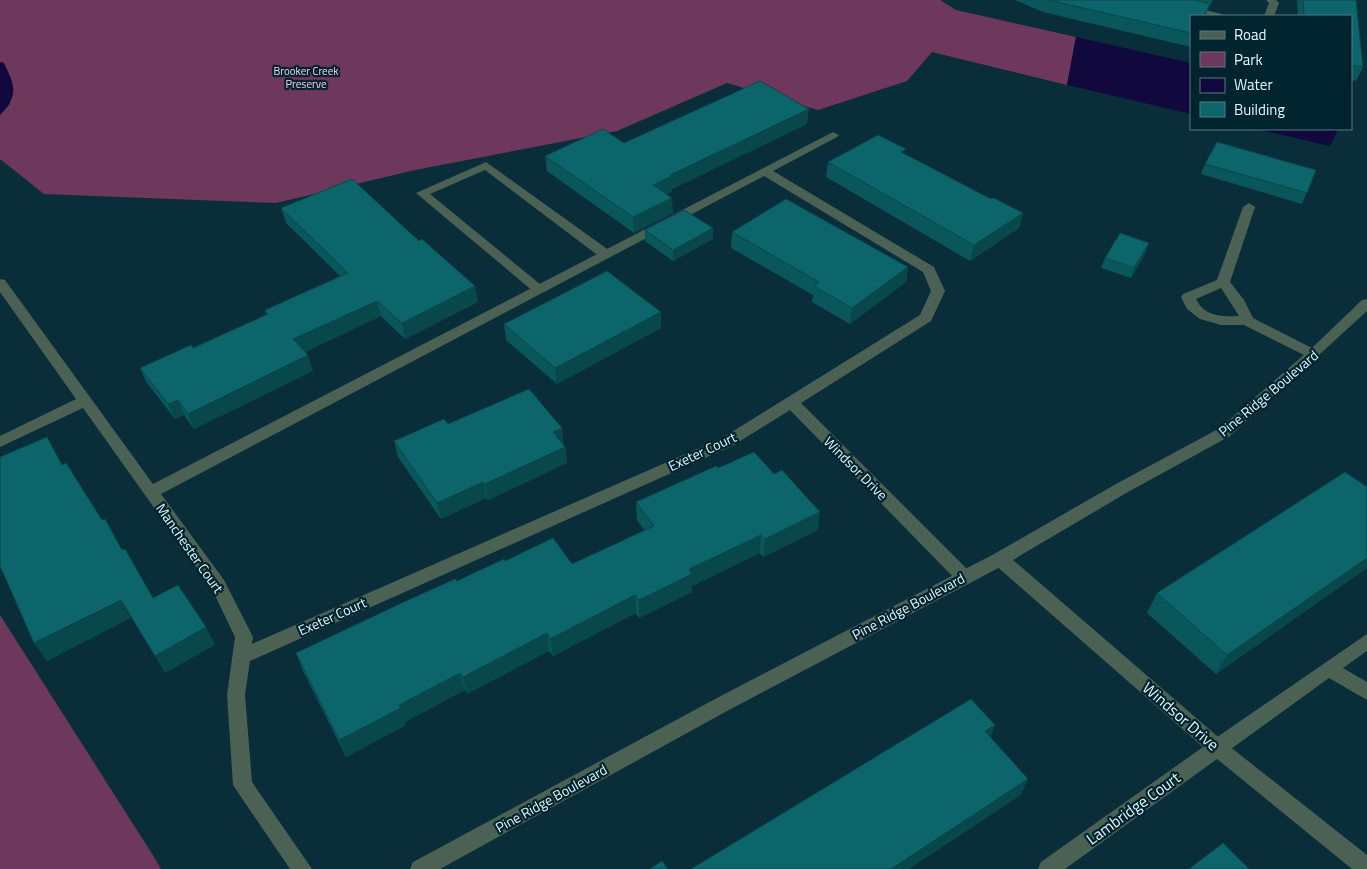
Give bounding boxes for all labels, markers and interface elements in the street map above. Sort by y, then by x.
legend [1190,15,1352,130]
text: Road [1234,23,1266,46]
text: Park [1234,48,1263,71]
park label: Brooker Creek Preserve [273,63,339,92]
text: Water [1234,73,1273,96]
text: Building [1234,98,1285,121]
street label: Pine Ridge Boulevard [1213,345,1323,441]
street label: Exeter Court [665,426,740,476]
street label: Windsor Drive [819,431,893,505]
street label: Manchester Court [151,499,229,597]
street label: Pine Ridge Boulevard [848,567,968,645]
street label: Exeter Court [294,592,370,640]
street label: Windsor Drive [1137,676,1225,756]
street label: Pine Ridge Boulevard [491,759,611,837]
street label: Lambridge Court [1081,765,1185,850]

